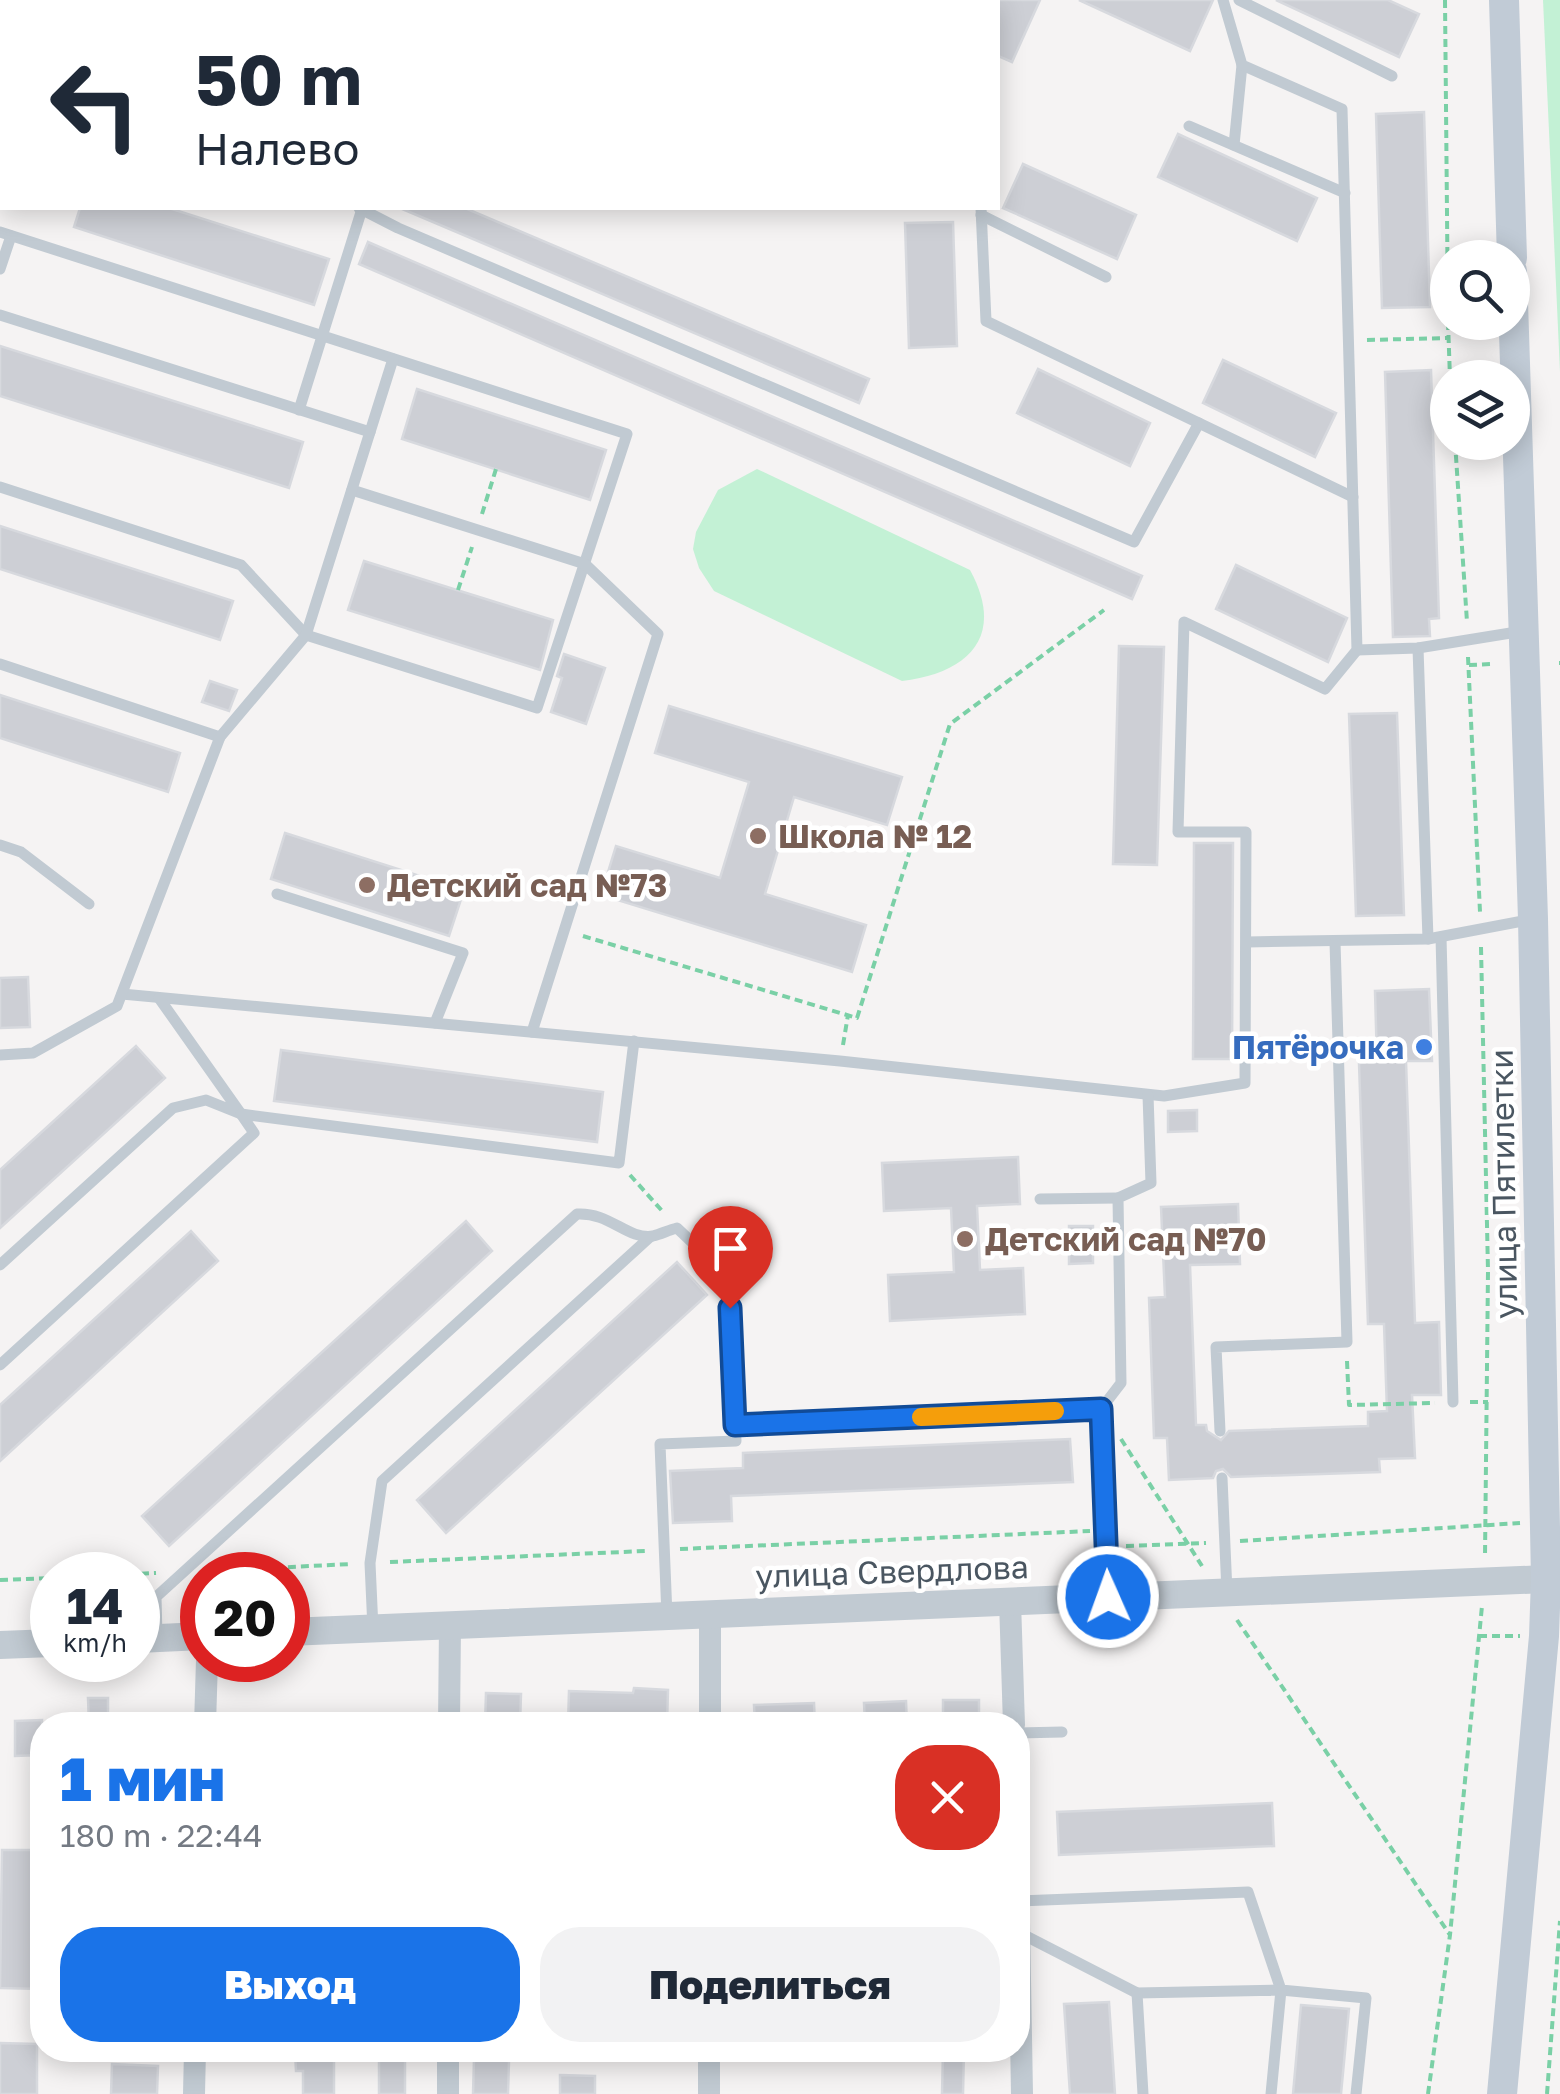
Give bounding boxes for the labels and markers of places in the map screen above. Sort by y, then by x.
place label: Школа № 12 [778,817,972,855]
marker: Школа № 12 [747,825,769,847]
place label: Детский сад №73 [387,866,667,904]
marker: Детский сад №73 [356,874,378,896]
place label: Пятёрочка [1232,1028,1404,1066]
marker: Пятёрочка [1413,1036,1435,1058]
pin [688,1206,773,1309]
place label: Детский сад №70 [985,1220,1267,1258]
marker: Детский сад №70 [954,1228,976,1250]

